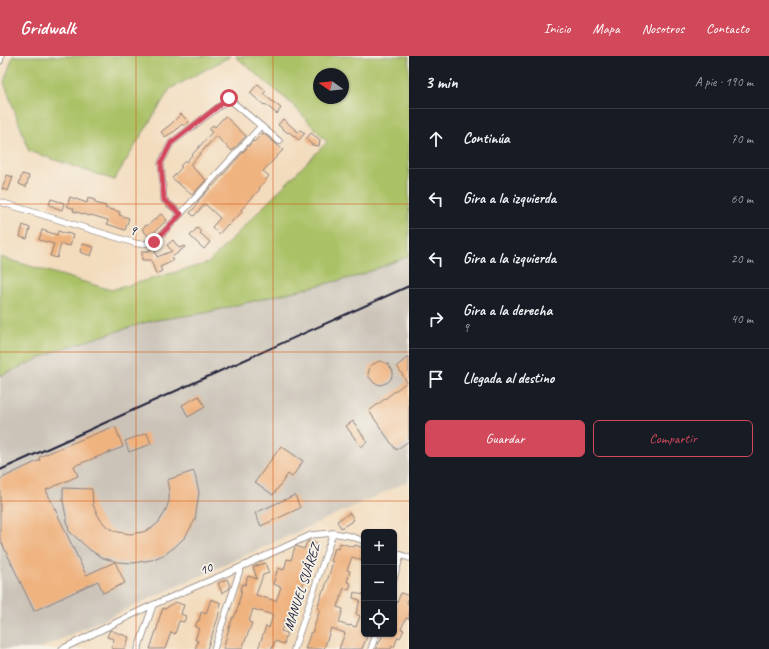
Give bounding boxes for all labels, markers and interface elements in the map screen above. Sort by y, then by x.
text: Gridwalk [20,16,76,40]
text: Inicio [544,20,571,37]
text: Mapa [593,20,620,37]
text: Nosotros [642,20,684,37]
text: Contacto [706,20,749,37]
north arrow [313,68,349,104]
text: 3 min [425,72,458,93]
text: A pie · 190 m [695,74,753,90]
route start [220,89,238,107]
icon: ahead [425,128,447,150]
text: Continúa [463,129,510,148]
text: 70 m [731,131,753,147]
icon: left [425,188,447,210]
text: Gira a la izquierda [463,189,556,208]
text: 60 m [731,191,753,207]
street label: 9 [128,221,140,240]
route end [145,233,163,251]
icon: left [425,248,447,270]
text: Gira a la izquierda [463,249,556,268]
text: 20 m [731,251,753,267]
text: Gira a la derecha [463,301,552,320]
icon: right [425,308,447,330]
text: 40 m [731,311,753,327]
text: 9 [463,320,469,336]
icon: arrive [425,368,447,390]
text: Llegada al destino [463,369,554,388]
button: Guardar [425,420,585,457]
button: Compartir [593,420,753,457]
map controls [361,529,397,637]
button: + [361,529,397,565]
street label: MANUEL SUÁREZ [280,539,325,633]
street label: 10 [197,558,217,579]
button: − [361,565,397,601]
button: locate [361,601,397,637]

